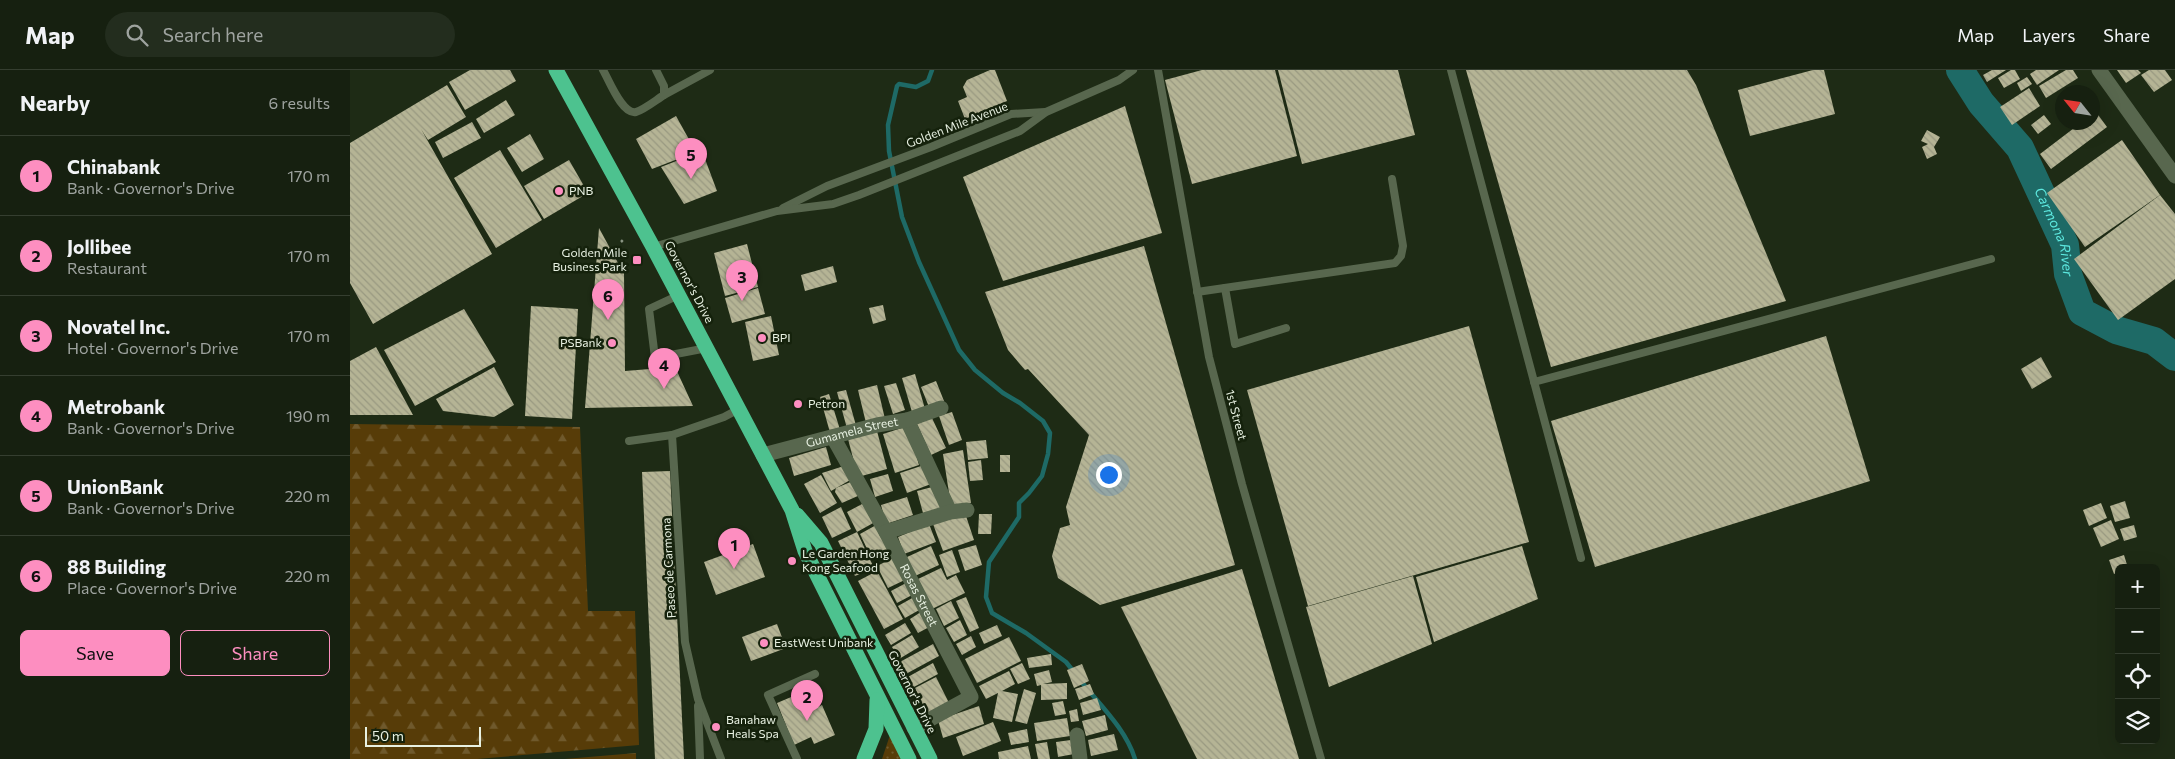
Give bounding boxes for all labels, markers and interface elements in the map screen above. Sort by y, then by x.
search box [105,12,455,57]
text: Map [25,20,75,49]
icon: search [123,21,151,49]
text: Search here [163,23,263,46]
text: Map [1957,24,1994,46]
text: Layers [2022,24,2075,46]
text: Share [2103,24,2150,46]
north arrow [2055,85,2100,130]
text: Nearby [20,90,90,115]
text: 6 results [269,93,330,112]
street label: Golden Mile Avenue [904,98,1009,150]
pin: 5 [675,138,707,179]
text: Chinabank [67,155,160,178]
text: 1 [32,166,40,185]
text: 170 m [287,166,330,185]
text: Bank · Governor's Drive [67,178,235,197]
place label: PNB [569,183,594,197]
water label: Carmona River [2031,184,2077,278]
marker: PNB [553,185,565,197]
text: Jollibee [67,235,131,258]
street label: Governor's Drive [662,238,717,325]
place label: Golden Mile Business Park [552,245,627,273]
text: 2 [31,246,41,265]
text: 170 m [287,246,330,265]
marker: Golden Mile Business Park [631,254,643,266]
text: Restaurant [67,258,147,277]
pin: 3 [726,260,758,301]
pin: 6 [592,279,624,320]
text: Novatel Inc. [67,315,170,338]
text: 3 [31,326,41,345]
text: 170 m [287,326,330,345]
place label: BPI [772,330,791,344]
marker: BPI [756,332,768,344]
place label: PSBank [560,335,602,349]
marker: PSBank [606,337,618,349]
text: Hotel · Governor's Drive [67,338,238,357]
pin: 4 [648,348,680,389]
street label: 1st Street [1224,388,1250,442]
text: Metrobank [67,395,165,418]
place label: Petron [808,396,845,410]
marker: Petron [792,398,804,410]
text: 4 [31,406,41,425]
text: 190 m [286,406,330,425]
street label: Gumamela Street [804,414,899,449]
text: Bank · Governor's Drive [67,418,235,437]
your location [1096,462,1122,488]
text: UnionBank [67,475,164,498]
text: 5 [31,486,41,505]
text: 220 m [285,486,330,505]
text: Bank · Governor's Drive [67,498,235,517]
street label: Paseo de Carmona [658,517,678,619]
pin: 1 [718,528,750,569]
place label: Le Garden Hong Kong Seafood [802,546,890,574]
text: 88 Building [67,555,166,578]
marker: Le Garden Hong Kong Seafood [786,555,798,567]
street label: Rosas Street [898,561,941,628]
map controls [2115,564,2160,744]
button: + [2115,564,2160,609]
text: 6 [31,566,41,585]
text: 220 m [285,566,330,585]
text: Place · Governor's Drive [67,578,237,597]
button: − [2115,609,2160,654]
button: Save [20,630,170,676]
button: Share [180,630,330,676]
place label: EastWest Unibank [774,635,874,649]
marker: EastWest Unibank [758,637,770,649]
street label: Governor's Drive [886,648,940,735]
button: locate [2115,654,2160,699]
pin: 2 [791,680,823,721]
button: layers [2115,699,2160,744]
place label: Banahaw Heals Spa [726,712,779,740]
marker: Banahaw Heals Spa [710,721,722,733]
scale bar [365,724,481,747]
text: 50 m [372,727,404,744]

